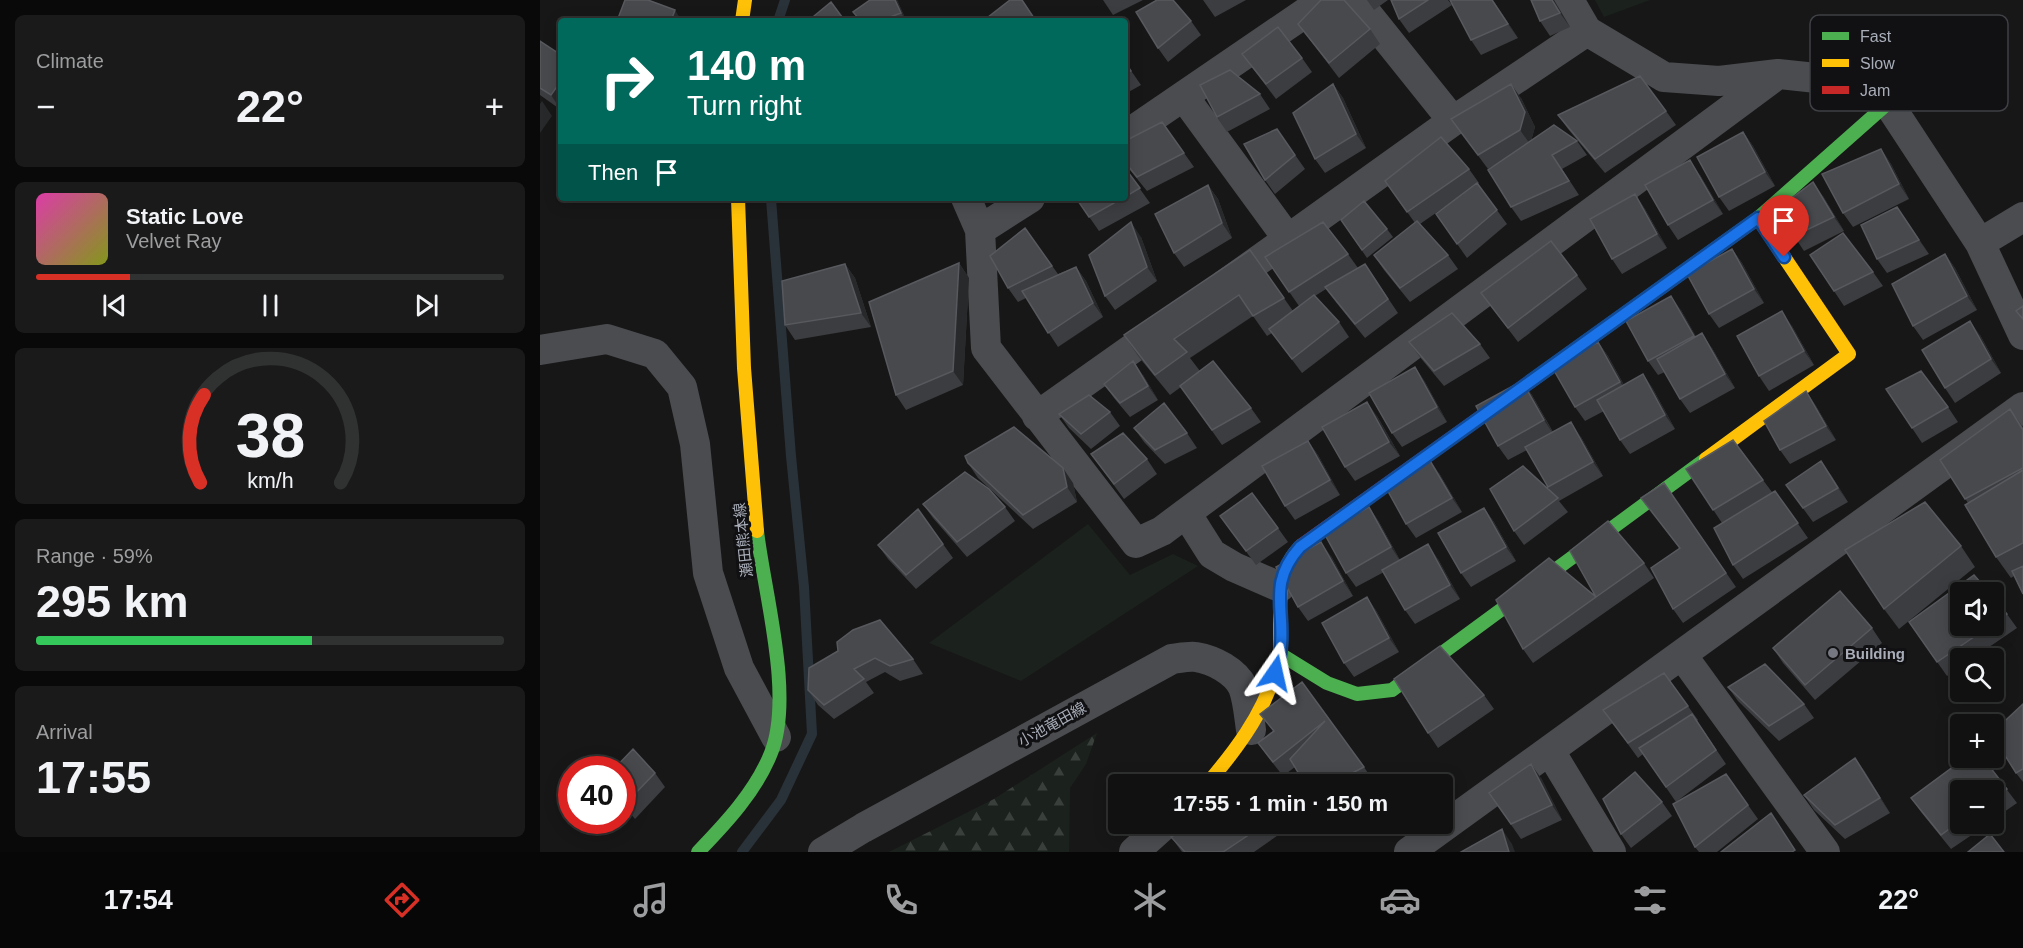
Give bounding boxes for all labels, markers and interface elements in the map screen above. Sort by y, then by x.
legend [1810,15,2008,111]
text: Fast [1860,28,1892,45]
icon: right [588,42,666,120]
text: 140 m [687,42,806,89]
text: Climate [36,50,104,72]
text: Slow [1860,55,1895,72]
text: 22° [236,81,304,132]
text: Jam [1860,82,1890,99]
text: − [36,88,55,125]
text: + [485,88,504,125]
text: Turn right [687,91,802,121]
icon: arrive [650,156,683,189]
text: Then [588,160,638,185]
pin [1758,195,1809,257]
text: Static Love [126,204,243,229]
icon: arrive [1767,204,1800,237]
text: Velvet Ray [126,230,222,252]
icon: previous [98,289,131,322]
icon: pause [254,289,287,322]
icon: next [410,289,443,322]
text: 38 [235,401,305,470]
text: km/h [247,469,293,493]
street label: 瀬田熊本線 [731,502,755,578]
text: Range · 59% [36,545,153,567]
text: 295 km [36,576,189,627]
map controls [1950,582,2004,834]
button: sound [1950,582,2004,636]
position arrow [1243,641,1307,705]
place label: Building [1845,645,1905,662]
marker: Building [1826,646,1840,660]
button: search [1950,648,2004,702]
street label: 小池竜田線 [1015,698,1089,750]
button: + [1950,714,2004,768]
text: Arrival [36,721,93,743]
text: 17:55 [36,752,151,803]
speed limit sign: 40 [558,756,636,834]
button: − [1950,780,2004,834]
text: 17:55 · 1 min · 150 m [1173,791,1388,816]
icon: directions [381,879,423,921]
icon: music [630,879,672,921]
icon: phone [880,879,922,921]
icon: climate [1129,879,1171,921]
icon: car [1379,879,1421,921]
icon: filters [1629,879,1671,921]
text: 17:54 [104,885,173,915]
text: 22° [1878,885,1919,915]

